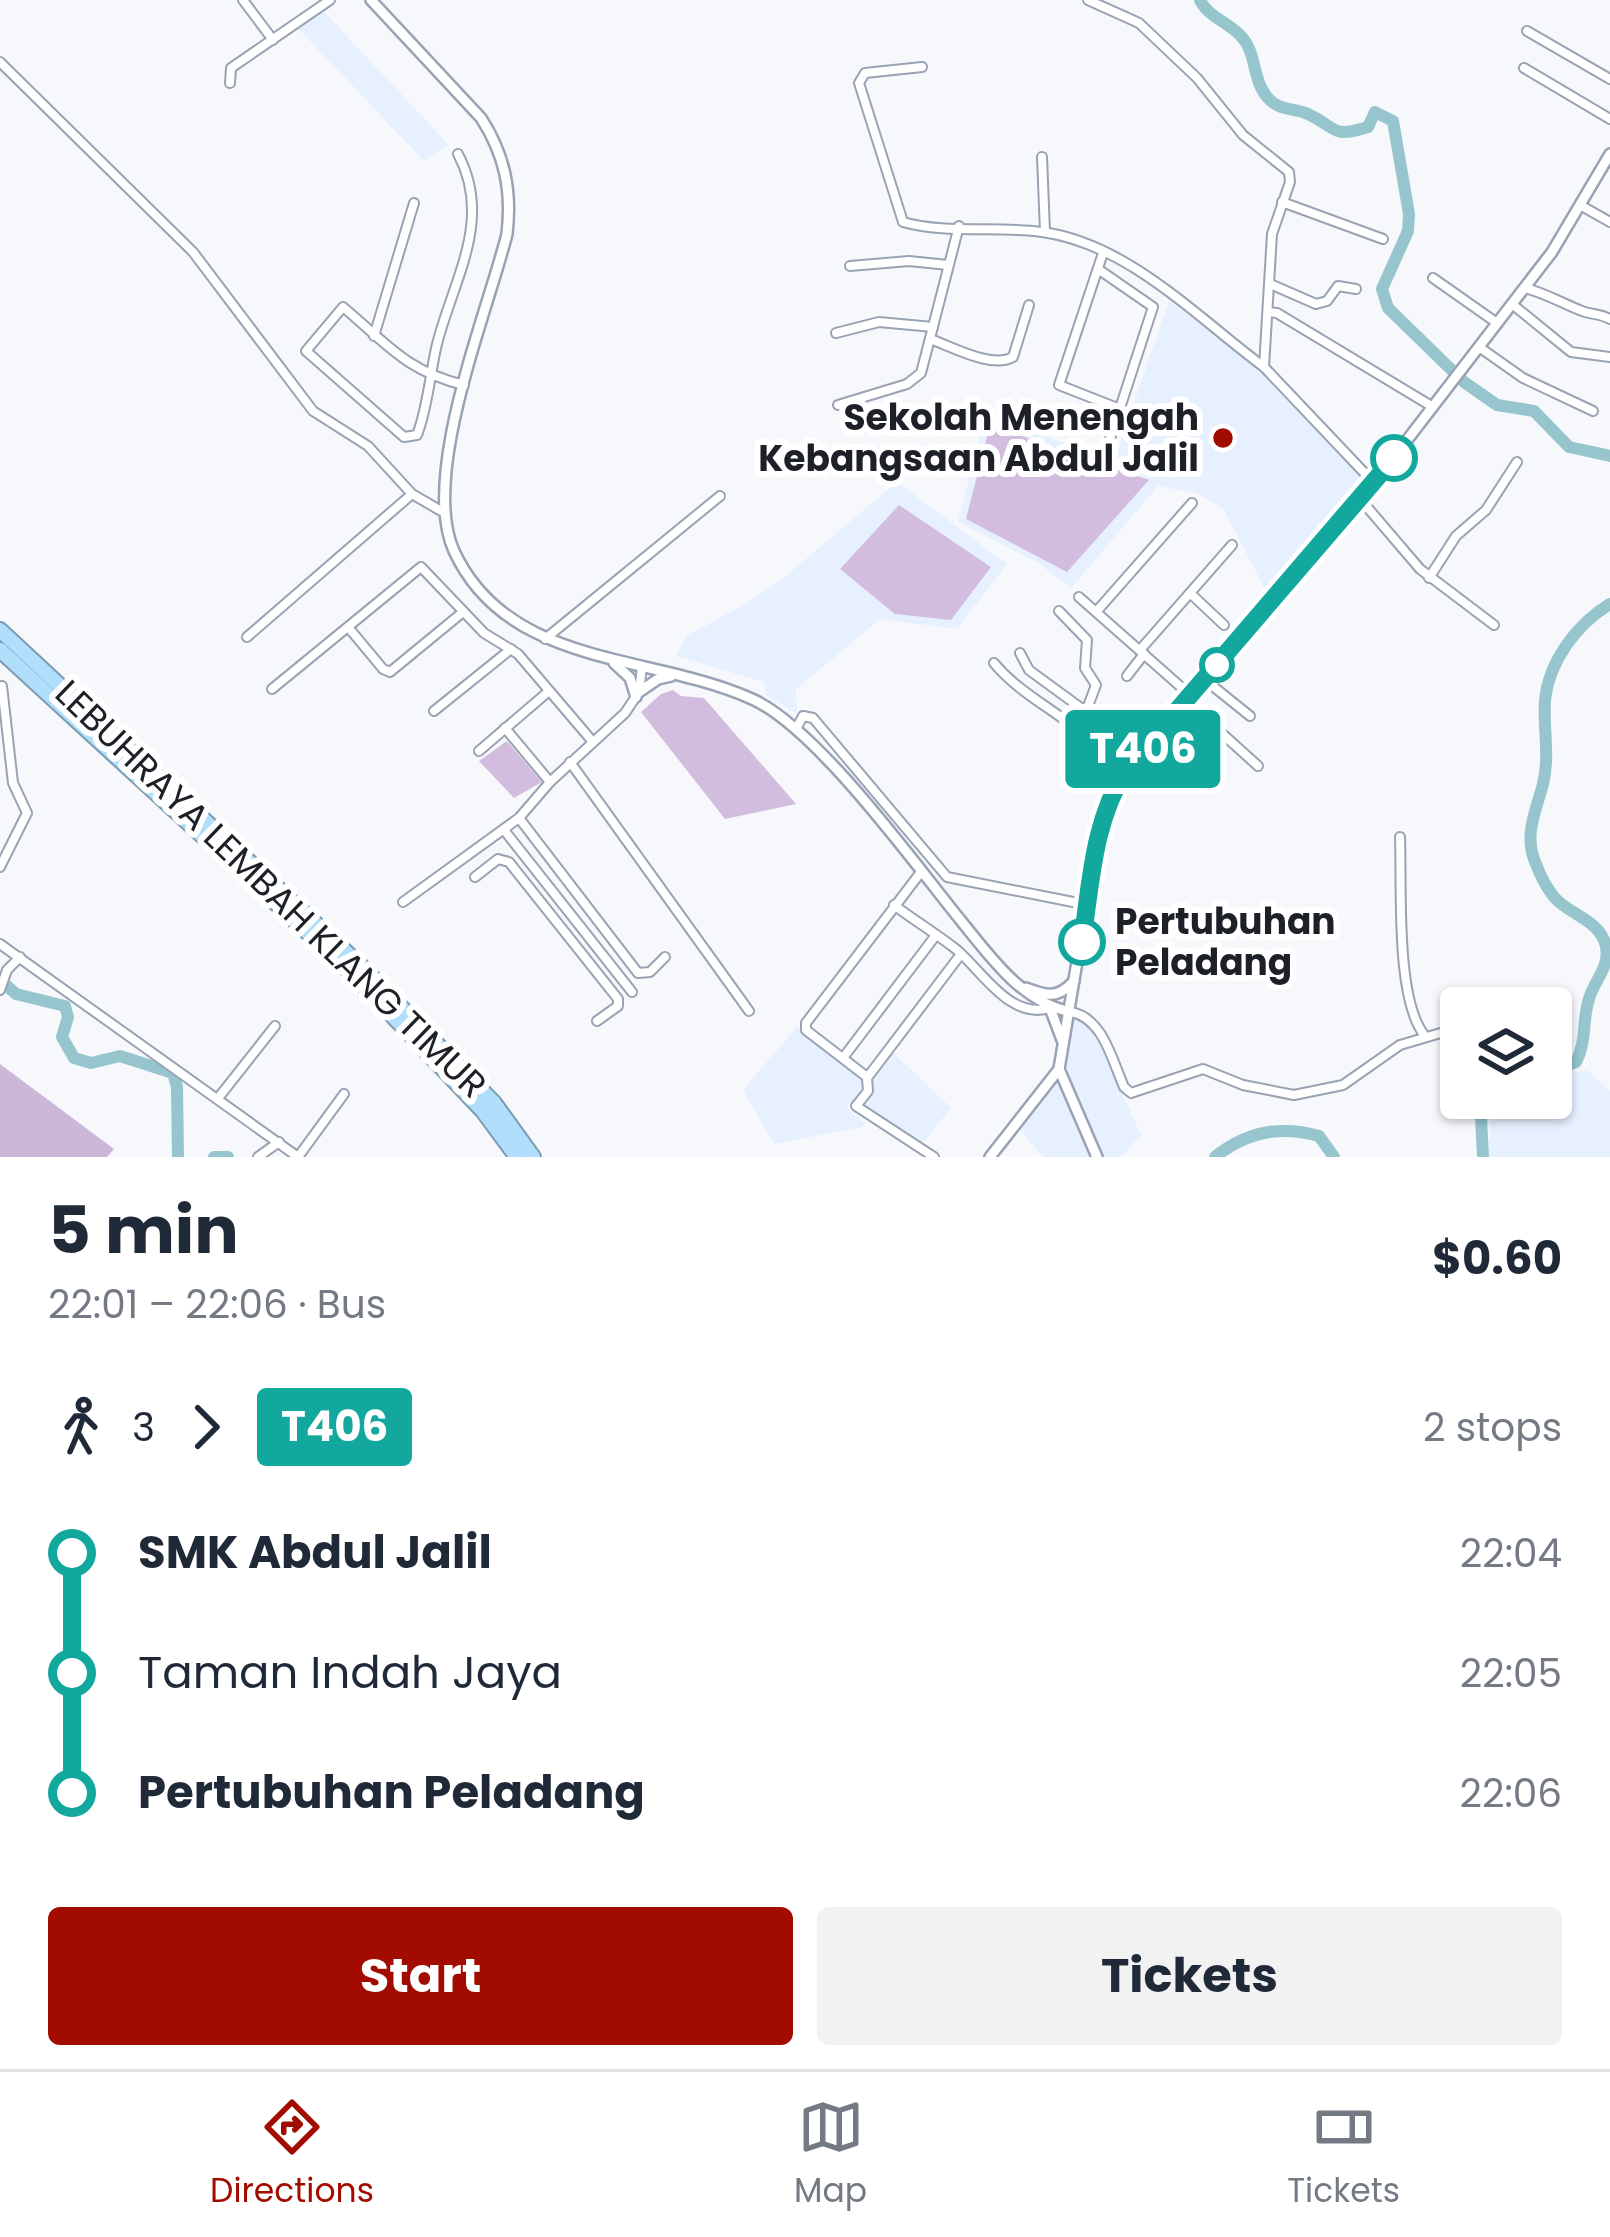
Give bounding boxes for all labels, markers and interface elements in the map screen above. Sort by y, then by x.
place label: Sekolah Menengah Kebangsaan Abdul Jalil [758,392,1199,484]
marker: Sekolah Menengah Kebangsaan Abdul Jalil [1210,425,1236,451]
unlabelled marker [1372,436,1416,480]
unlabelled marker [1201,649,1233,681]
street label: LEBUHRAYA LEMBAH KLANG TIMUR [44,668,498,1110]
line badge: T406 [1059,710,1227,788]
text: T406 [1089,719,1197,778]
place label: Pertubuhan Peladang [1115,896,1336,988]
marker: Pertubuhan Peladang [1060,920,1104,964]
map controls [1440,987,1572,1119]
button: layers [1440,987,1572,1119]
text: 5 min [48,1184,239,1276]
text: $0.60 [1432,1227,1562,1290]
text: 22:01 – 22:06 · Bus [48,1277,386,1332]
icon: walk [48,1394,114,1460]
icon: forward [173,1394,239,1460]
text: T406 [281,1397,388,1456]
text: 3 [132,1400,155,1455]
text: 2 stops [1423,1400,1562,1455]
text: SMK Abdul Jalil [138,1521,492,1584]
text: 22:04 [1460,1526,1562,1581]
text: Taman Indah Jaya [138,1641,562,1704]
text: 22:05 [1460,1646,1562,1701]
text: Pertubuhan Peladang [138,1761,645,1824]
text: 22:06 [1460,1766,1562,1821]
button: Start [48,1907,793,2045]
button: Tickets [817,1907,1562,2045]
tab: Directions [210,2094,374,2216]
tab: Map [794,2094,867,2216]
tab: Tickets [1287,2094,1400,2216]

